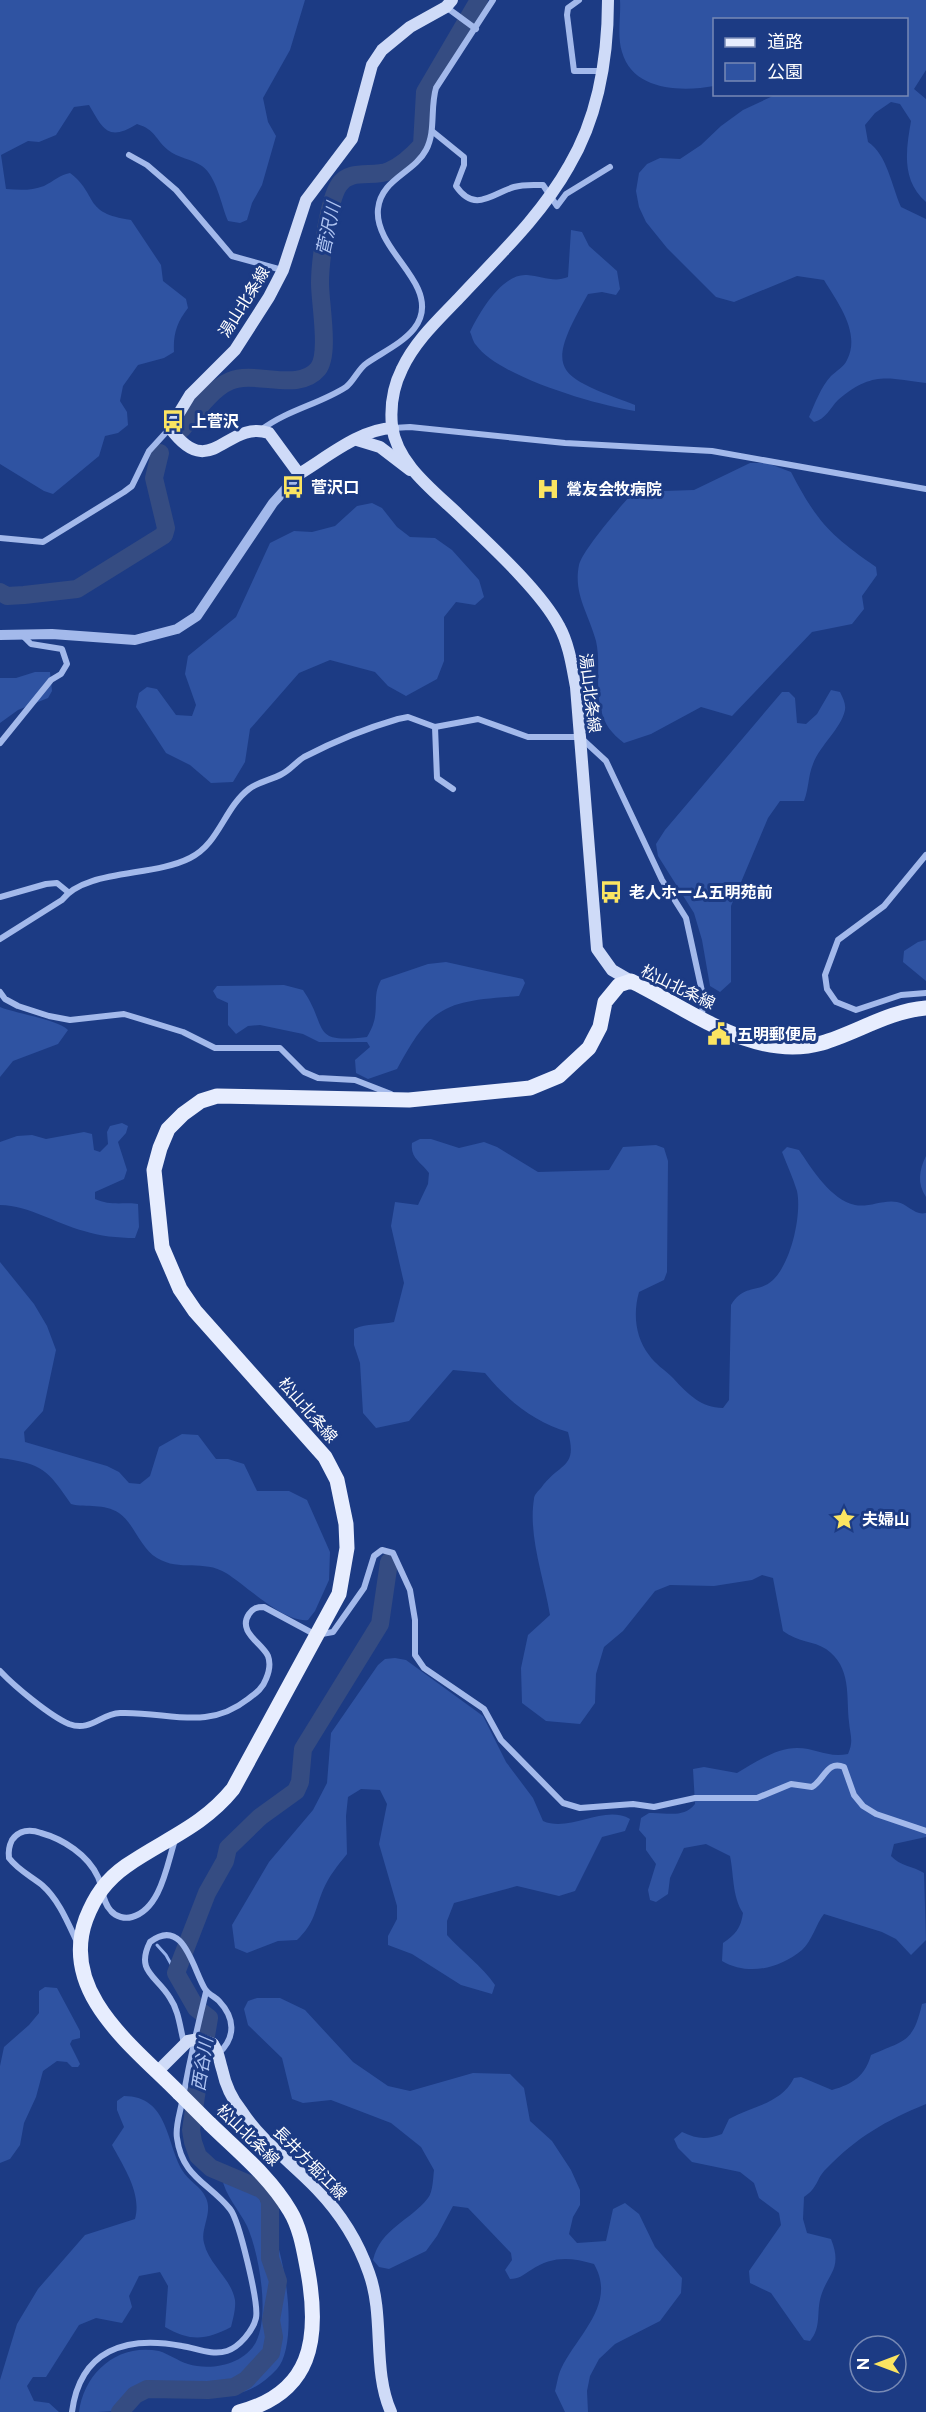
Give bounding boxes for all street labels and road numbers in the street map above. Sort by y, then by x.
street label: 湯山北条線 [215,263,273,341]
street label: 湯山北条線 [576,652,604,734]
street label: 松山北条線 [638,961,718,1013]
street label: 松山北条線 [275,1374,341,1446]
street label: 松山北条線 [213,2100,283,2170]
street label: 長井方堀江線 [269,2122,351,2204]

